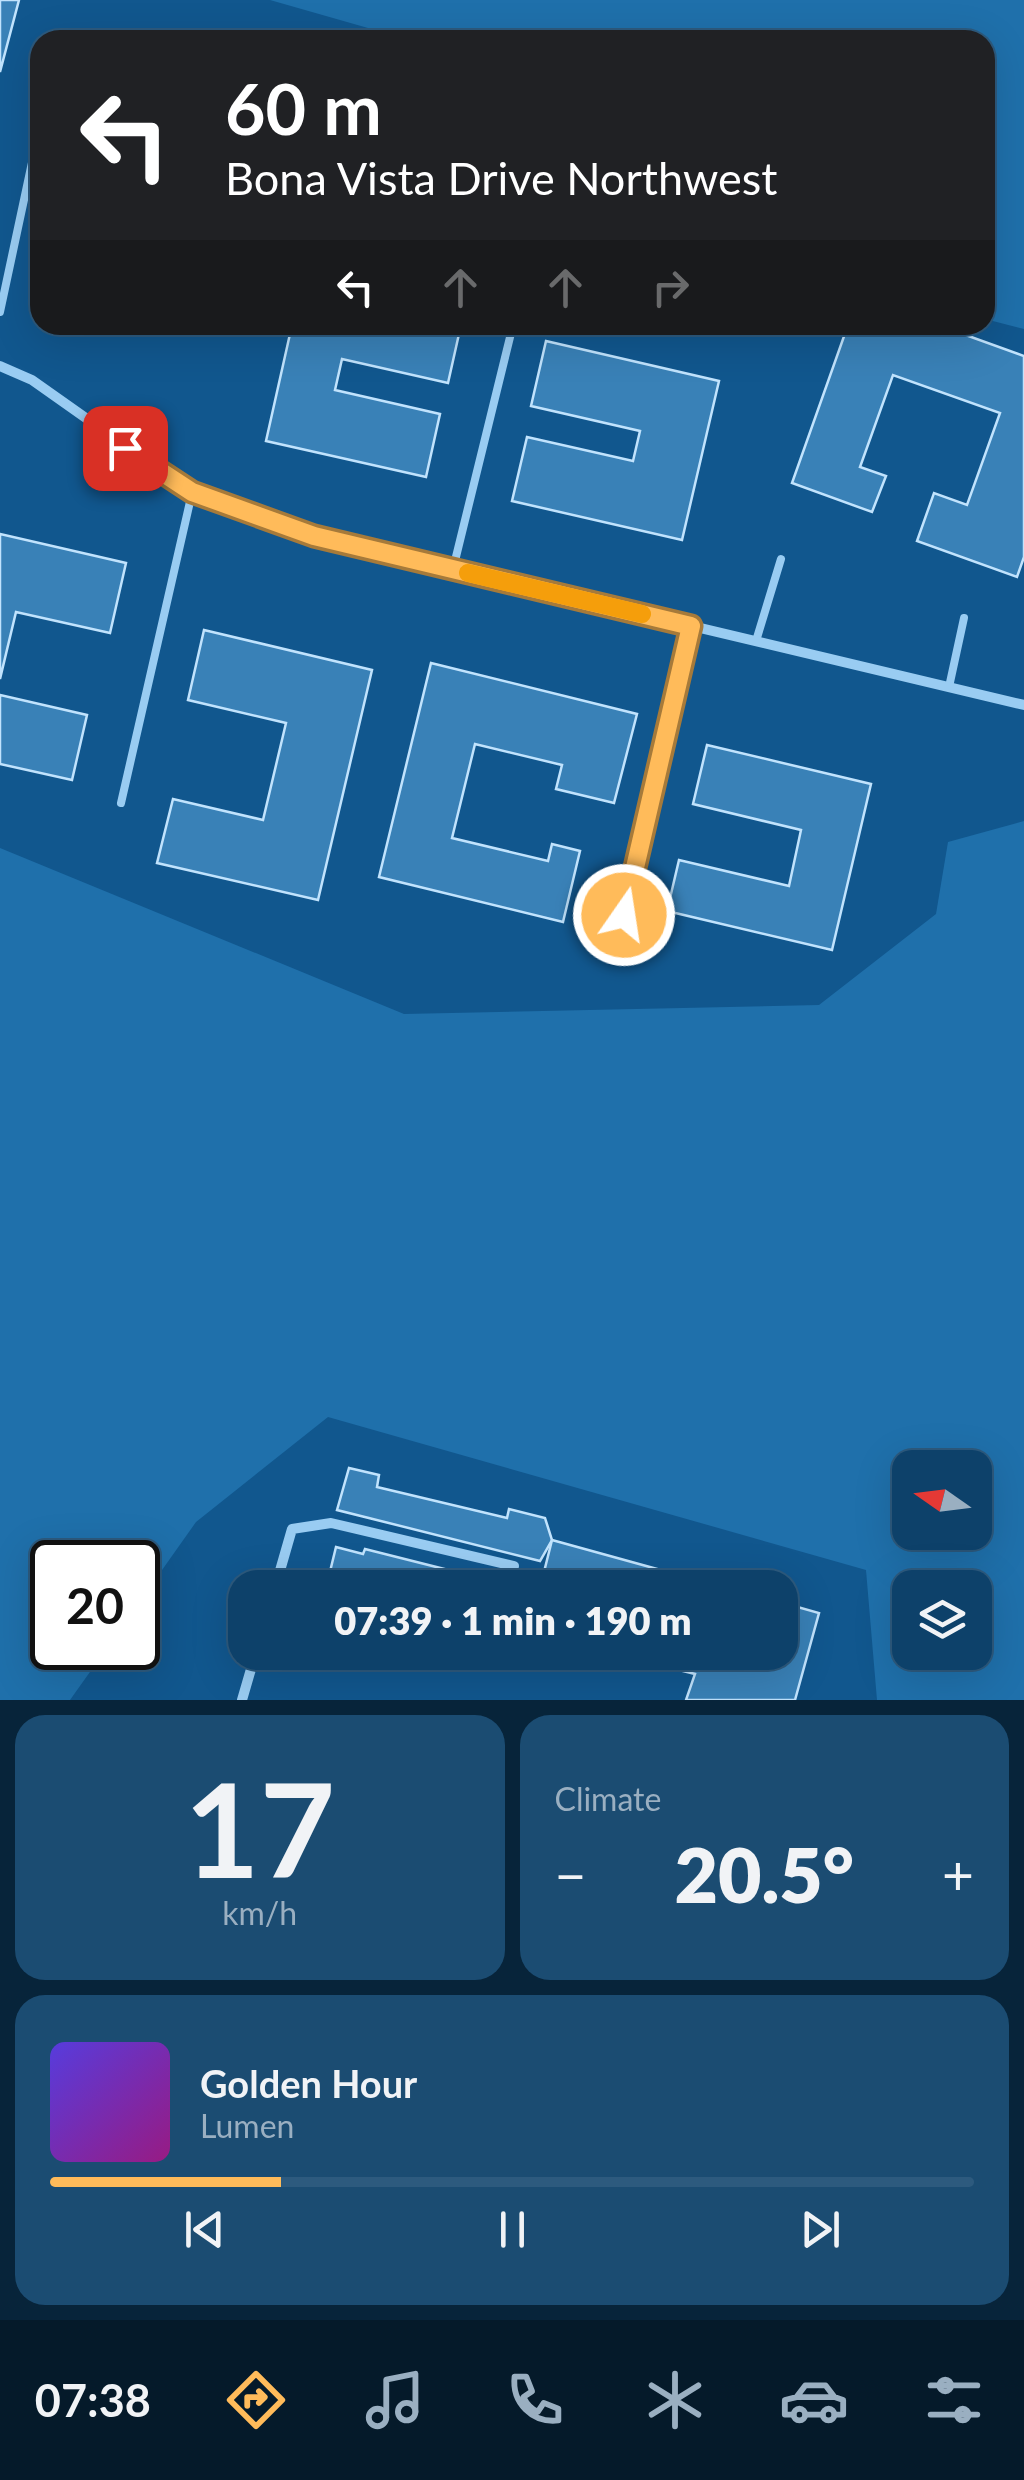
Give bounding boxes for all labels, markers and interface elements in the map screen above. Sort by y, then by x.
text: 60 m [225,66,382,150]
icon: left [60,70,190,200]
text: Bona Vista Drive Northwest [225,151,777,205]
icon: left [328,260,383,315]
icon: ahead [433,260,488,315]
icon: ahead [538,260,593,315]
icon: right [643,260,698,315]
pin [83,406,168,491]
icon: arrive [98,421,153,476]
position arrow [572,863,676,967]
north arrow [892,1450,992,1550]
map controls [892,1450,992,1670]
speed limit sign: 20 [30,1540,160,1670]
button: layers [892,1570,992,1670]
text: 07:39 · 1 min · 190 m [334,1597,692,1643]
text: 17 [184,1750,335,1906]
text: Climate [555,1779,661,1818]
text: 20.5° [674,1829,854,1919]
text: − [555,1841,586,1907]
text: + [942,1841,974,1907]
text: km/h [222,1893,297,1932]
text: Golden Hour [200,2060,417,2106]
text: Lumen [200,2106,294,2145]
icon: previous [177,2202,232,2257]
icon: pause [485,2202,540,2257]
icon: next [793,2202,848,2257]
icon: directions [221,2365,291,2435]
icon: music [360,2365,430,2435]
icon: phone [500,2365,570,2435]
icon: climate [640,2365,710,2435]
icon: car [779,2365,849,2435]
icon: filters [919,2365,989,2435]
text: 07:38 [35,2373,151,2427]

